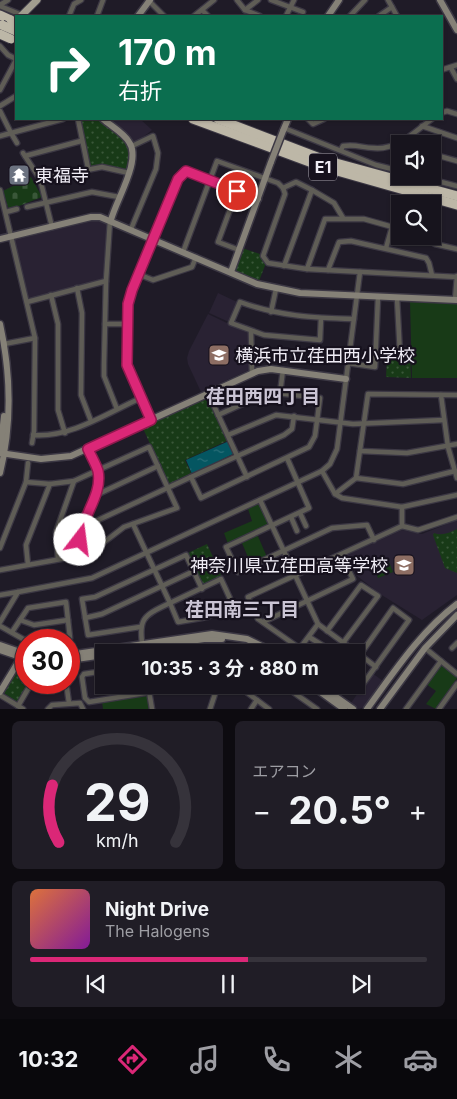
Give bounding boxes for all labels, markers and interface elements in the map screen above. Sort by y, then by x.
text: 170 m [118,31,217,73]
icon: right [35,35,100,100]
text: 右折 [118,78,162,104]
map controls [391,135,441,245]
button: sound [391,135,441,185]
road number: E1 [309,154,337,180]
temple icon: 東福寺 [7,163,31,187]
place label: 東福寺 [35,165,89,186]
pin [216,170,258,212]
icon: arrive [223,177,251,205]
button: search [391,195,441,245]
school or university icon: 横浜市立荏田西小学校 [207,343,231,367]
place label: 横浜市立荏田西小学校 [235,345,415,366]
district label: 荏田西四丁目 [206,385,320,408]
position arrow [53,513,105,565]
school or university icon: 神奈川県立荏田高等学校 [392,553,416,577]
place label: 神奈川県立荏田高等学校 [190,555,388,576]
district label: 荏田南三丁目 [185,598,299,621]
speed limit sign: 30 [15,629,80,694]
text: 10:35 · 3 分 · 880 m [141,657,319,680]
text: エアコン [253,761,317,781]
text: 29 [84,771,151,834]
text: 20.5° [289,787,391,833]
text: − [253,794,271,828]
text: + [408,794,427,828]
text: km/h [96,830,138,851]
text: Night Drive [105,898,209,921]
text: The Halogens [105,921,210,941]
icon: previous [82,970,110,998]
icon: pause [214,970,242,998]
icon: next [347,970,375,998]
icon: directions [115,1042,150,1077]
icon: music [187,1042,222,1077]
icon: phone [259,1042,294,1077]
icon: climate [331,1042,366,1077]
icon: car [403,1042,438,1077]
text: 10:32 [19,1046,78,1072]

